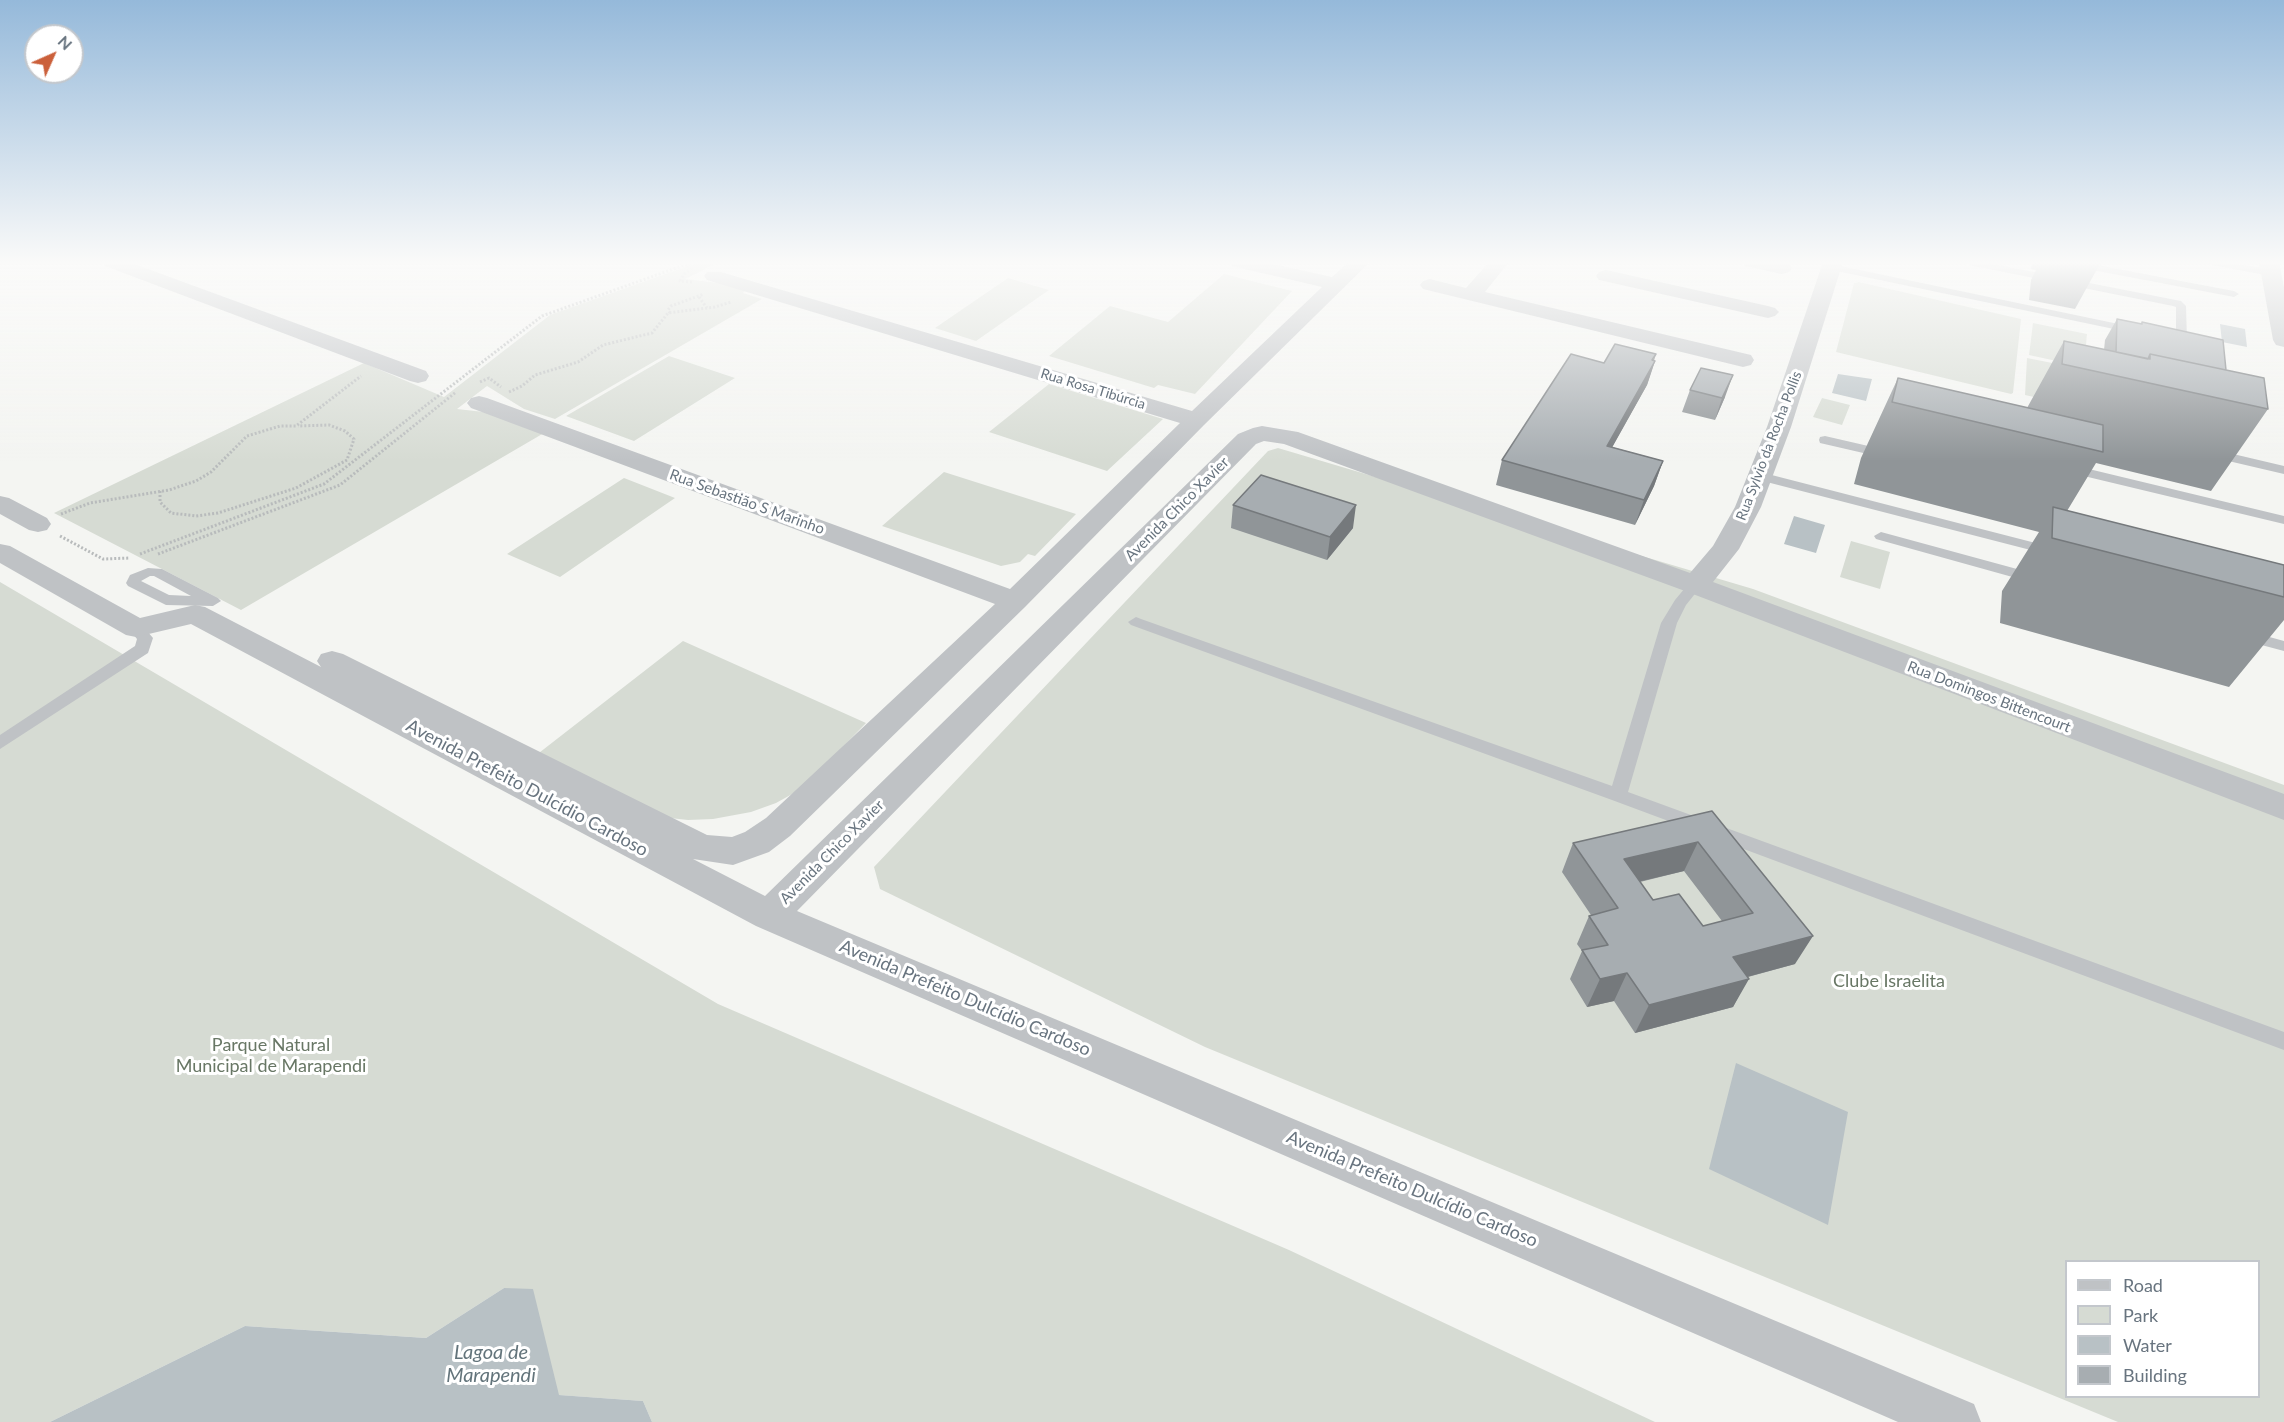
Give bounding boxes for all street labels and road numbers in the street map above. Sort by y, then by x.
street label: Rua Rosa Tibúrcia [1039,365,1147,413]
street label: Rua Sylvio da Rocha Pollis [1733,369,1805,523]
street label: Avenida Chico Xavier [1121,453,1233,565]
street label: Rua Sebastião S Marinho [667,466,827,538]
street label: Rua Domingos Bittencourt [1905,657,2073,737]
street label: Avenida Prefeito Dulcídio Cardoso [402,715,652,861]
street label: Avenida Chico Xavier [776,796,888,908]
street label: Avenida Prefeito Dulcídio Cardoso [836,935,1094,1061]
street label: Avenida Prefeito Dulcídio Cardoso [1283,1126,1541,1252]

